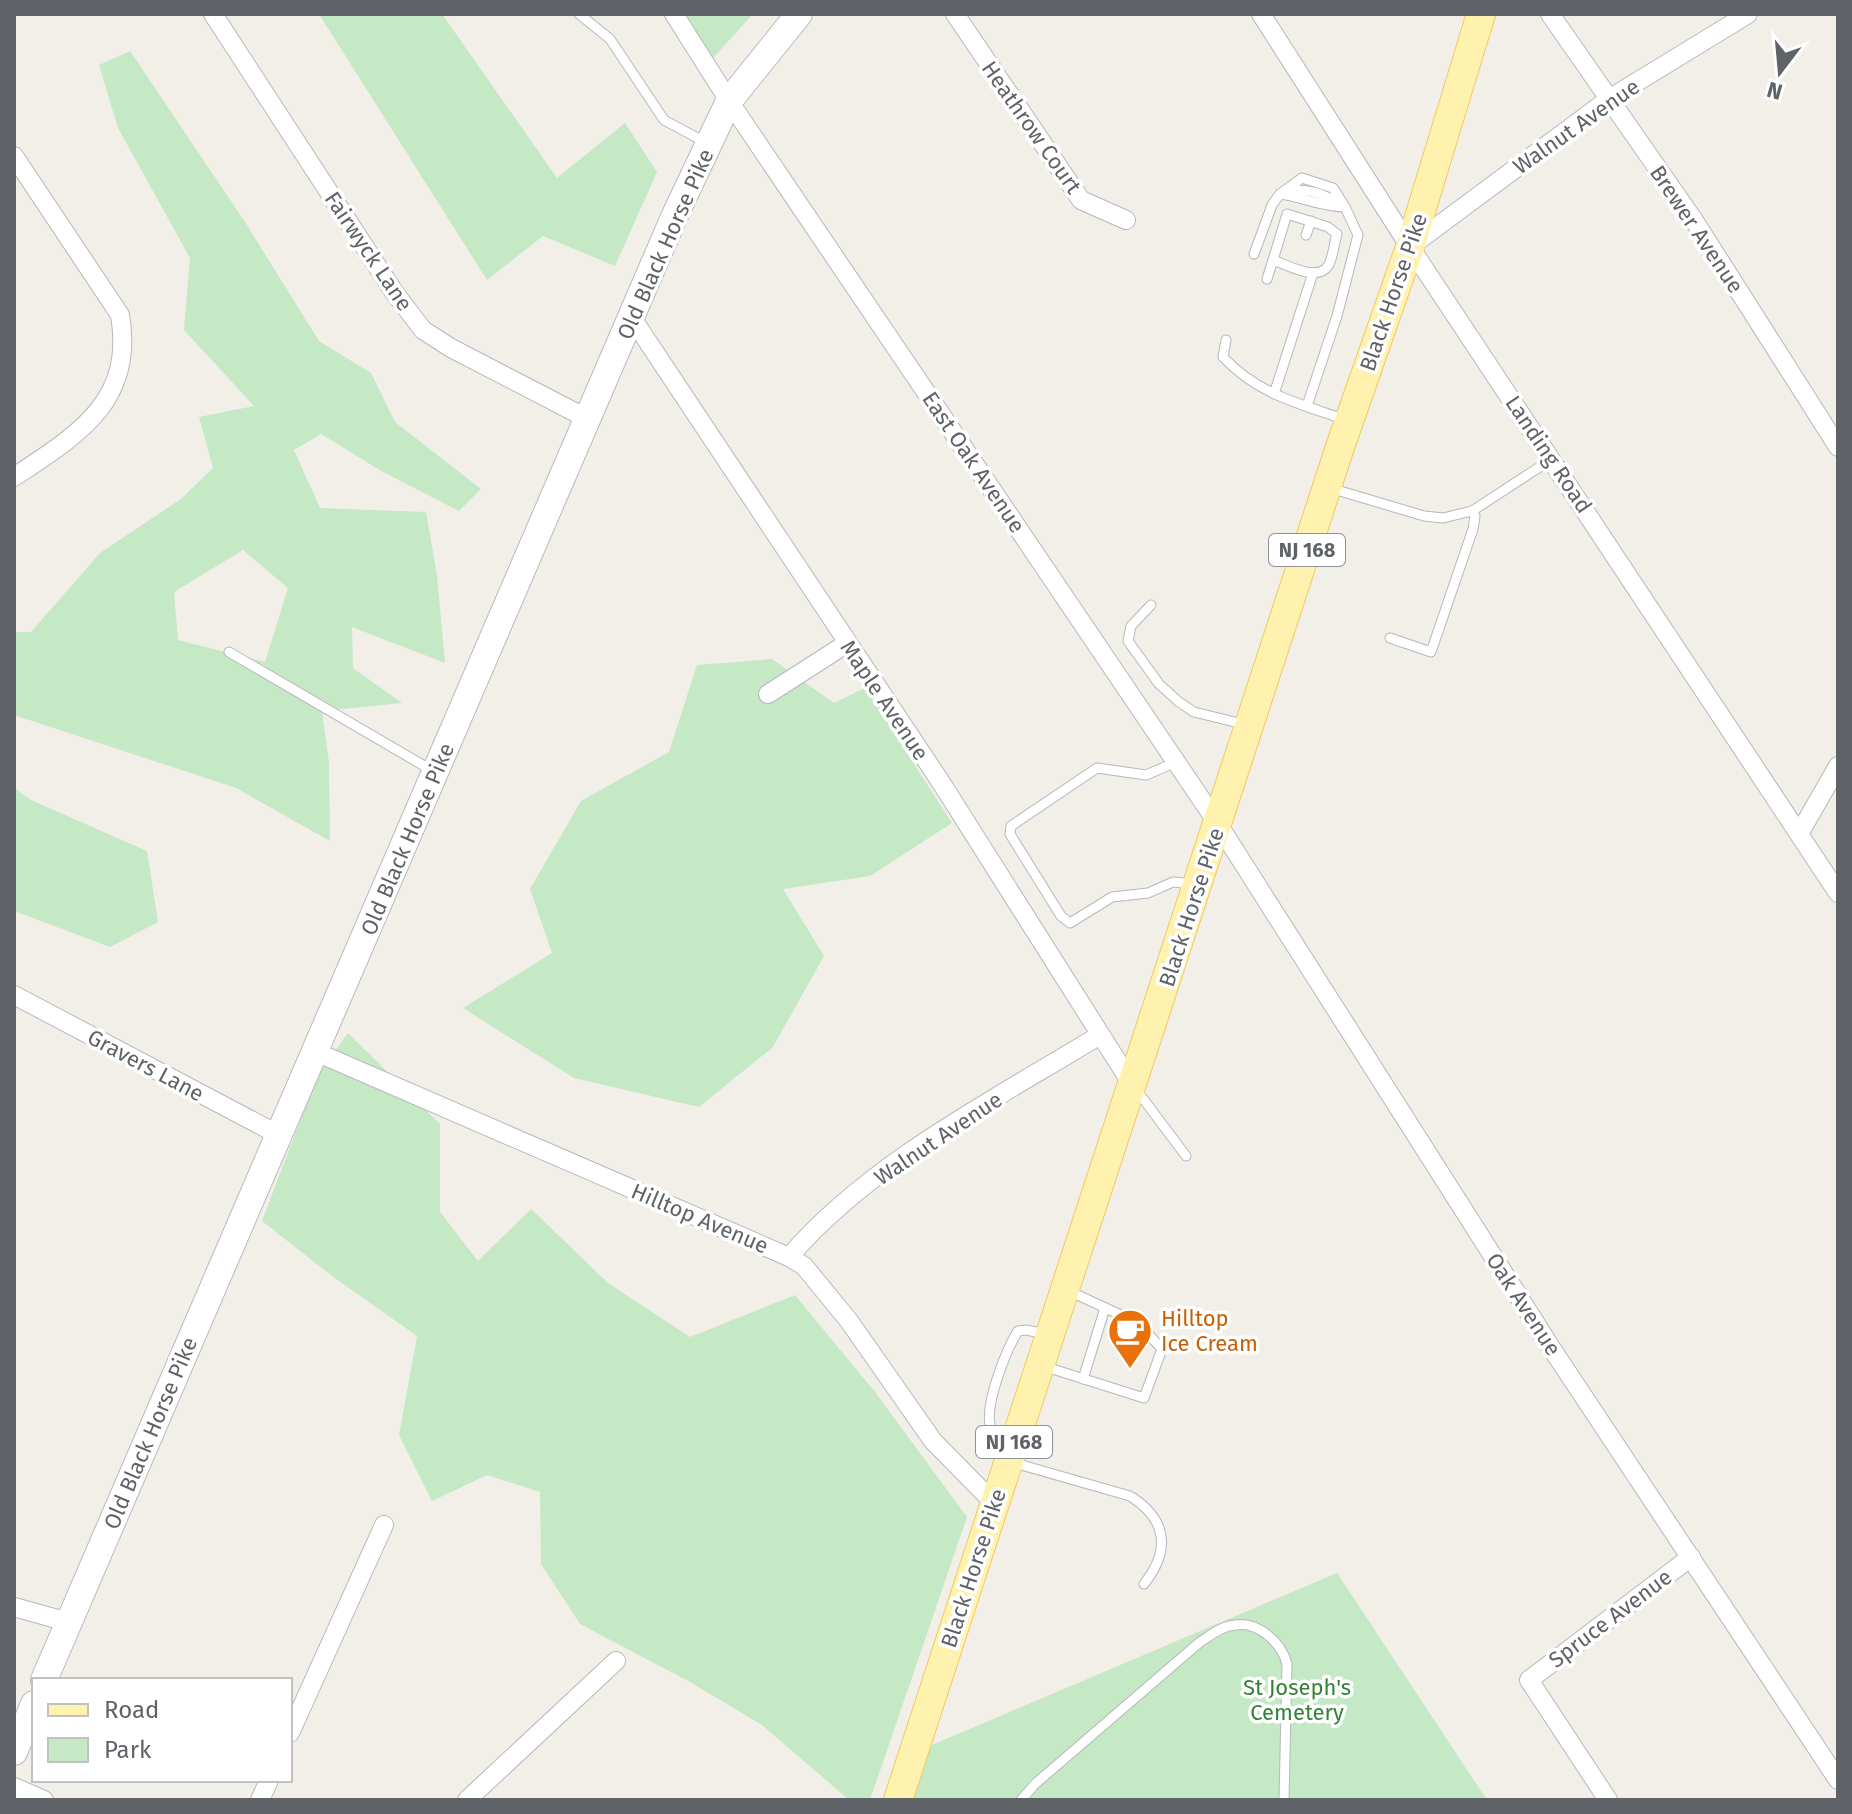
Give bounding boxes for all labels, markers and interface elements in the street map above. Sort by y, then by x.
north arrow [1740,32,1820,112]
street label: Heathrow Court [976,56,1087,199]
street label: Walnut Avenue [1508,73,1645,180]
text: N [1764,76,1785,106]
street label: Old Black Horse Pike [611,145,720,344]
street label: Brewer Avenue [1644,160,1749,298]
street label: Fairwyck Lane [319,187,418,316]
street label: Black Horse Pike [1354,210,1433,375]
street label: East Oak Avenue [916,387,1031,538]
street label: Landing Road [1499,390,1598,518]
road number: NJ 168 [1269,534,1345,566]
street label: Maple Avenue [834,635,935,766]
street label: Old Black Horse Pike [355,739,460,939]
street label: Black Horse Pike [1153,824,1230,990]
street label: Gravers Lane [83,1024,209,1107]
street label: Walnut Avenue [869,1086,1007,1191]
street label: Hilltop Avenue [627,1177,772,1259]
street label: Oak Avenue [1480,1248,1567,1361]
place label: Hilltop Ice Cream [1161,1305,1258,1357]
cafe icon: Hilltop Ice Cream [1106,1307,1154,1370]
street label: Old Black Horse Pike [98,1333,203,1533]
road number: NJ 168 [976,1426,1052,1458]
street label: Black Horse Pike [935,1485,1012,1651]
street label: Spruce Avenue [1543,1563,1677,1673]
park label: St Joseph's Cemetery [1243,1674,1351,1726]
legend [32,1678,292,1782]
text: Road [104,1696,159,1724]
text: Park [104,1736,152,1764]

